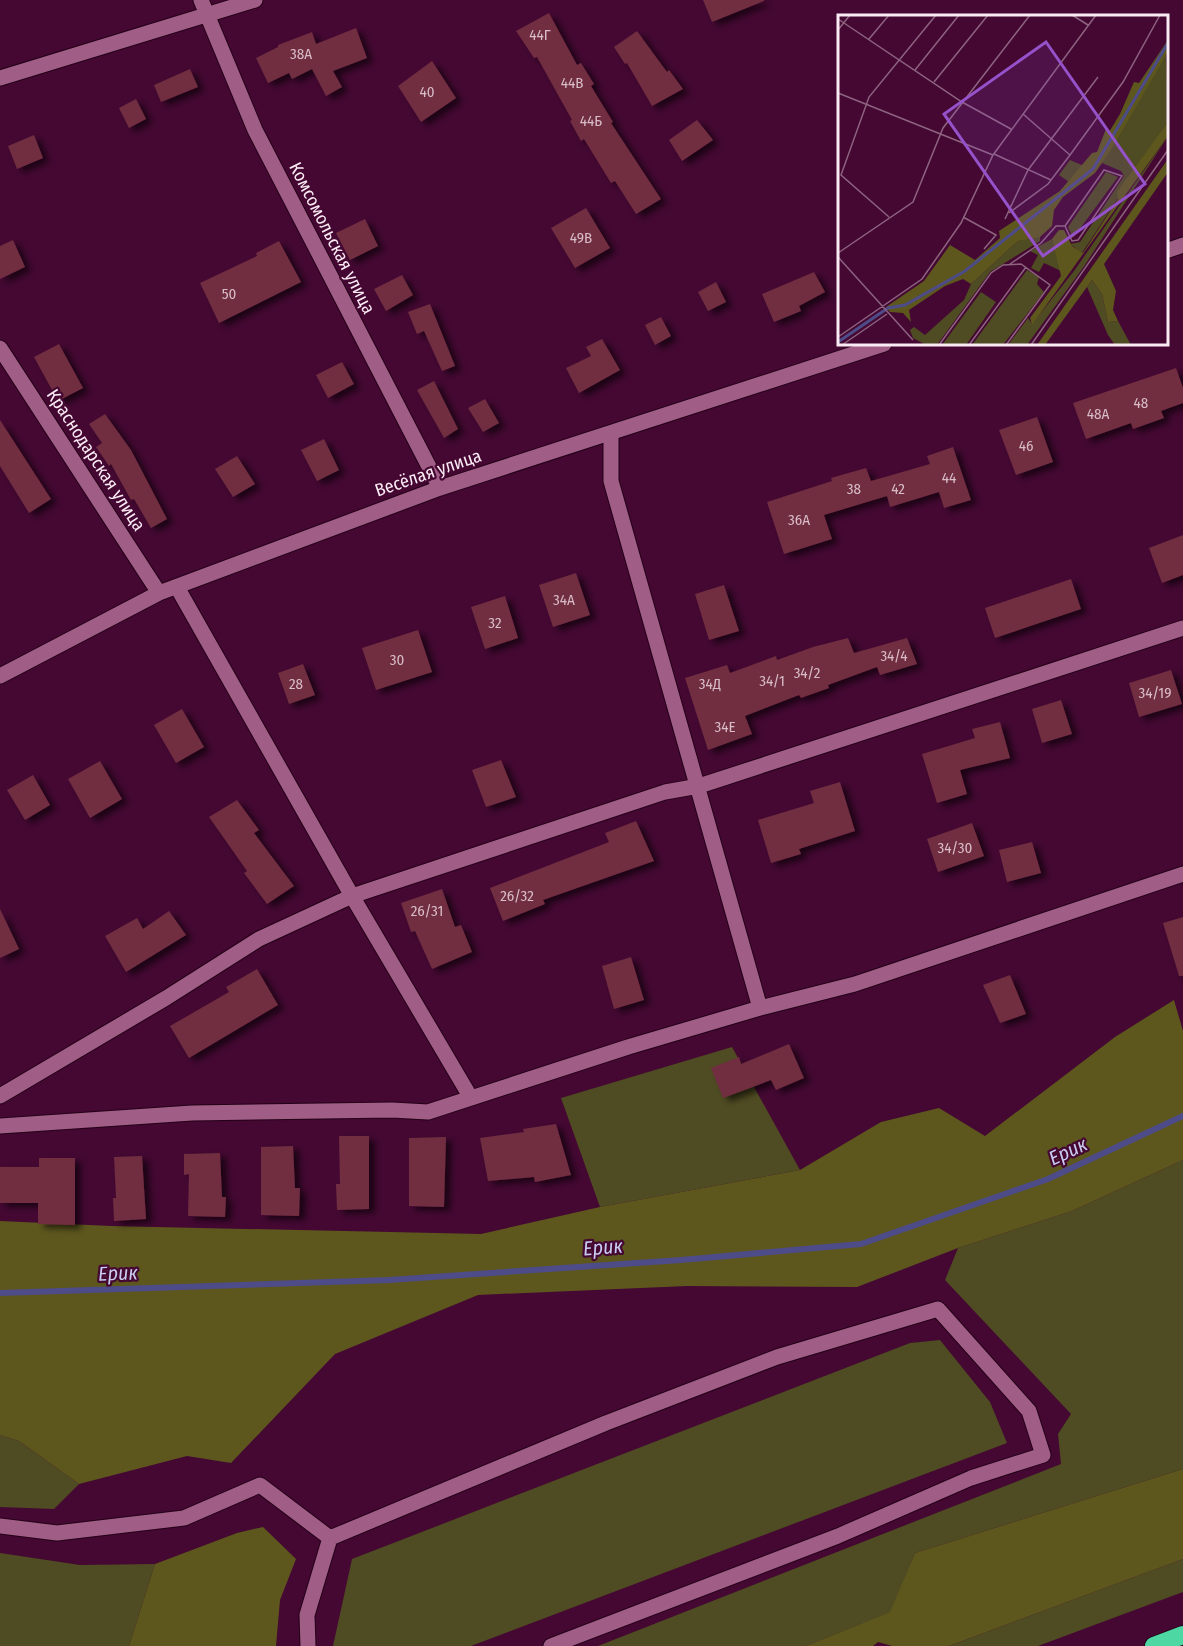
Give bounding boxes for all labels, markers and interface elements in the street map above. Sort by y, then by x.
inset map [838,15,1168,345]
house number: 44Г [529,26,551,44]
house number: 38А [290,45,312,63]
house number: 44В [561,74,583,92]
house number: 40 [419,83,435,101]
house number: 44Б [580,112,602,130]
street label: Комсомольская улица [284,158,380,318]
house number: 49В [570,229,592,247]
house number: 50 [222,285,236,303]
street label: Краснодарская улица [42,385,150,535]
house number: 48 [1134,394,1148,412]
house number: 48А [1087,405,1109,423]
house number: 46 [1019,437,1033,455]
street label: Весёлая улица [372,444,484,501]
house number: 44 [942,469,956,487]
house number: 38 [847,480,861,498]
house number: 42 [891,480,905,498]
house number: 36А [788,511,810,529]
house number: 34А [553,591,575,609]
house number: 32 [488,614,502,632]
house number: 34/4 [880,647,908,665]
house number: 30 [390,651,404,669]
house number: 34/2 [794,664,821,682]
house number: 34/1 [759,672,785,690]
house number: 28 [289,675,303,693]
house number: 34Д [699,675,721,693]
house number: 34/19 [1139,684,1171,702]
house number: 34Е [715,718,736,736]
house number: 34/30 [938,839,972,857]
house number: 26/32 [500,887,534,905]
house number: 26/31 [411,902,443,920]
water label: Ерик [1045,1132,1091,1170]
water label: Ерик [582,1234,624,1260]
water label: Ерик [98,1260,139,1286]

